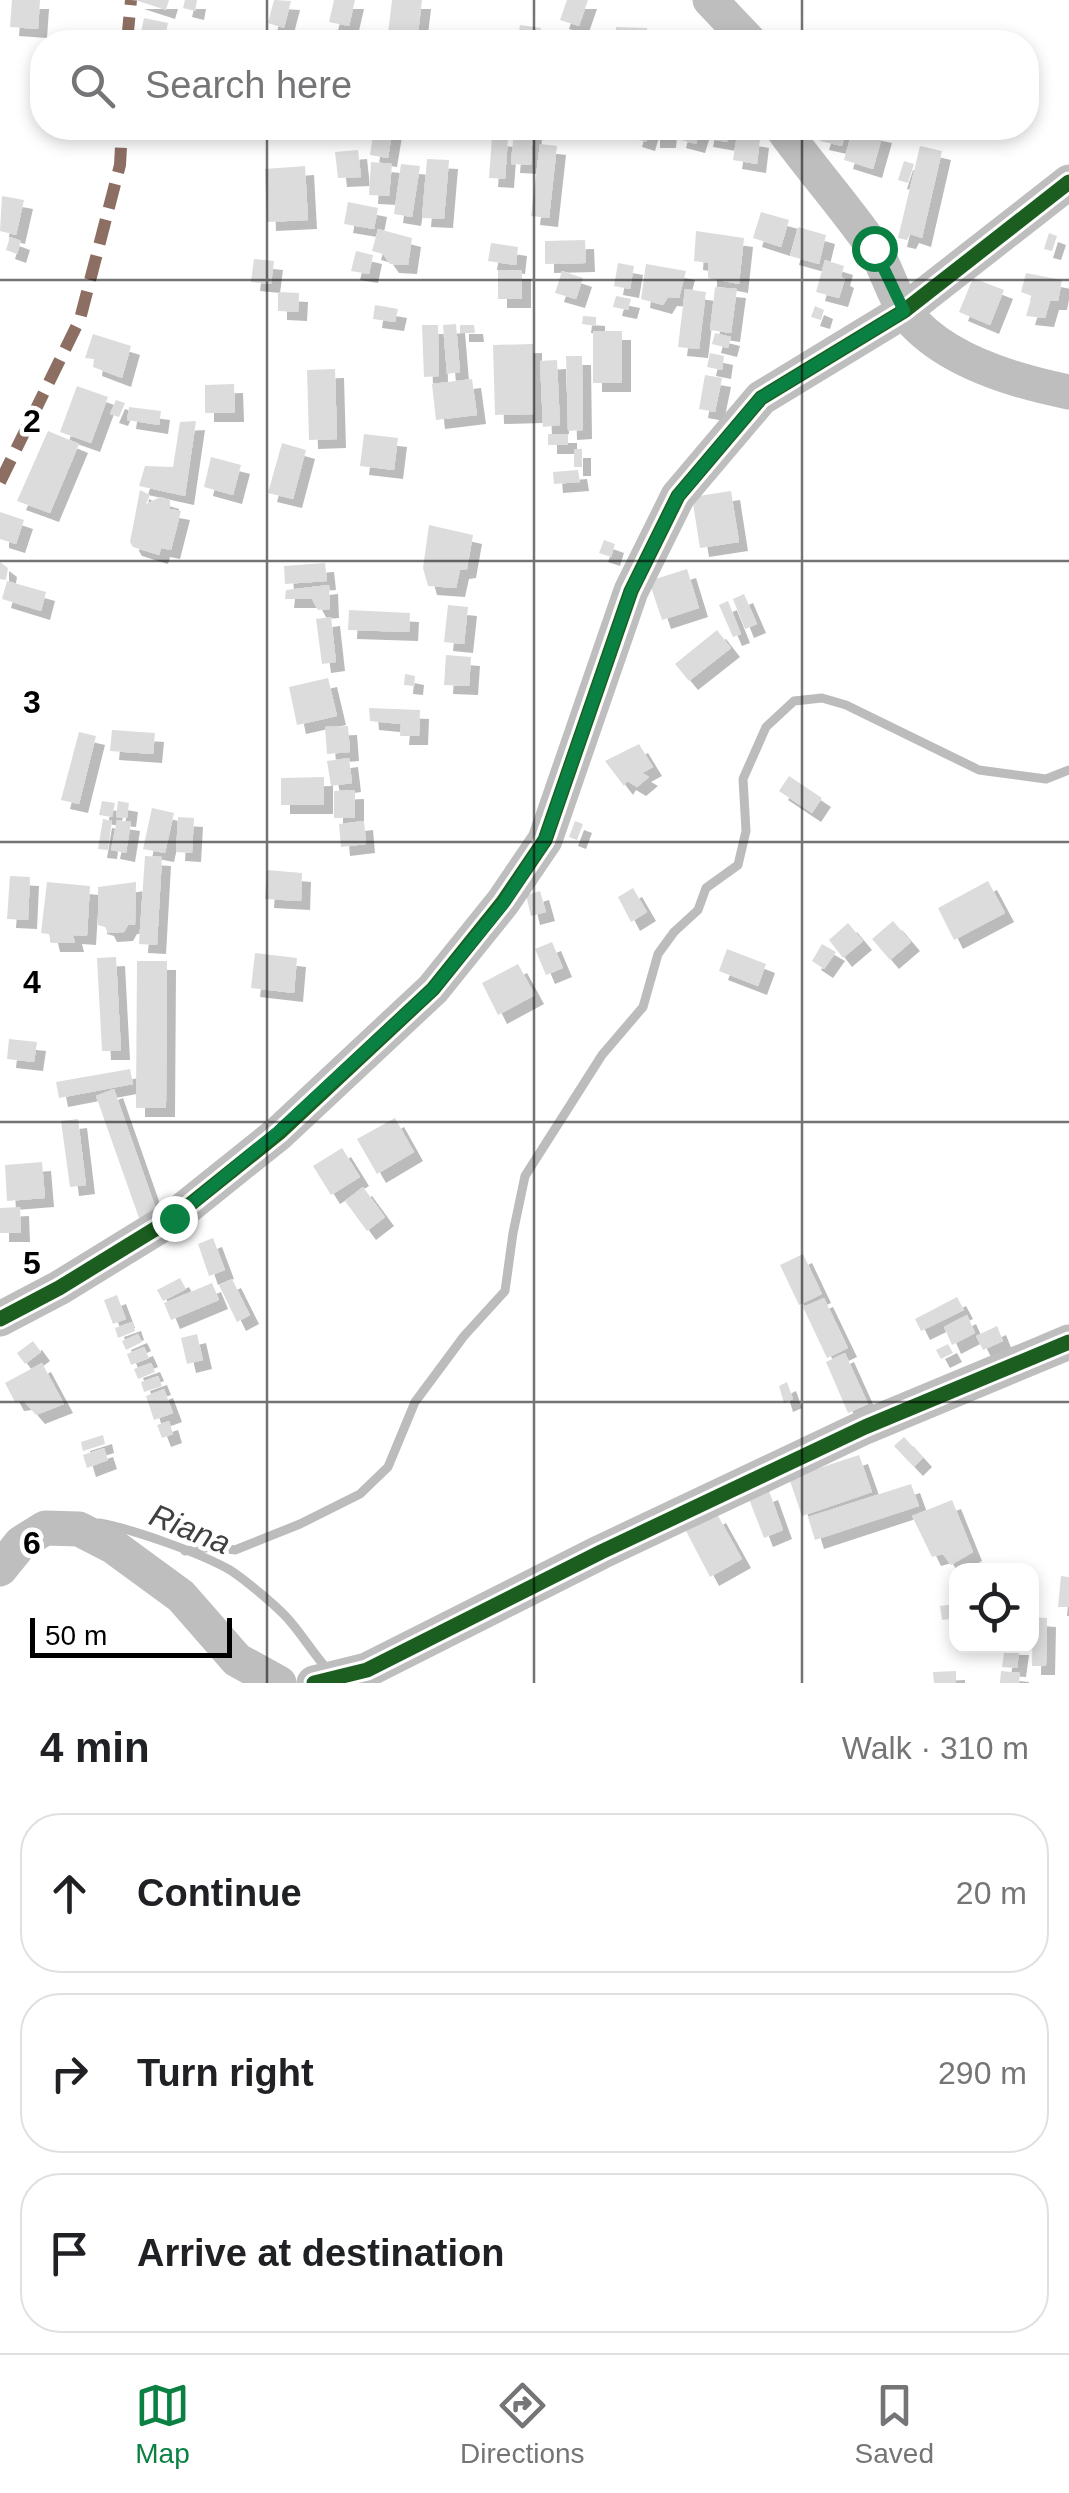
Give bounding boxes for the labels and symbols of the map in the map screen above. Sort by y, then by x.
route start [852,226,898,272]
text: 2 [23,403,41,439]
text: 3 [23,684,41,720]
text: 4 [23,964,41,1000]
route end [152,1196,198,1242]
text: 5 [23,1245,41,1281]
water label: Riana [144,1497,236,1561]
text: 6 [23,1525,41,1561]
scale bar [30,1613,232,1658]

